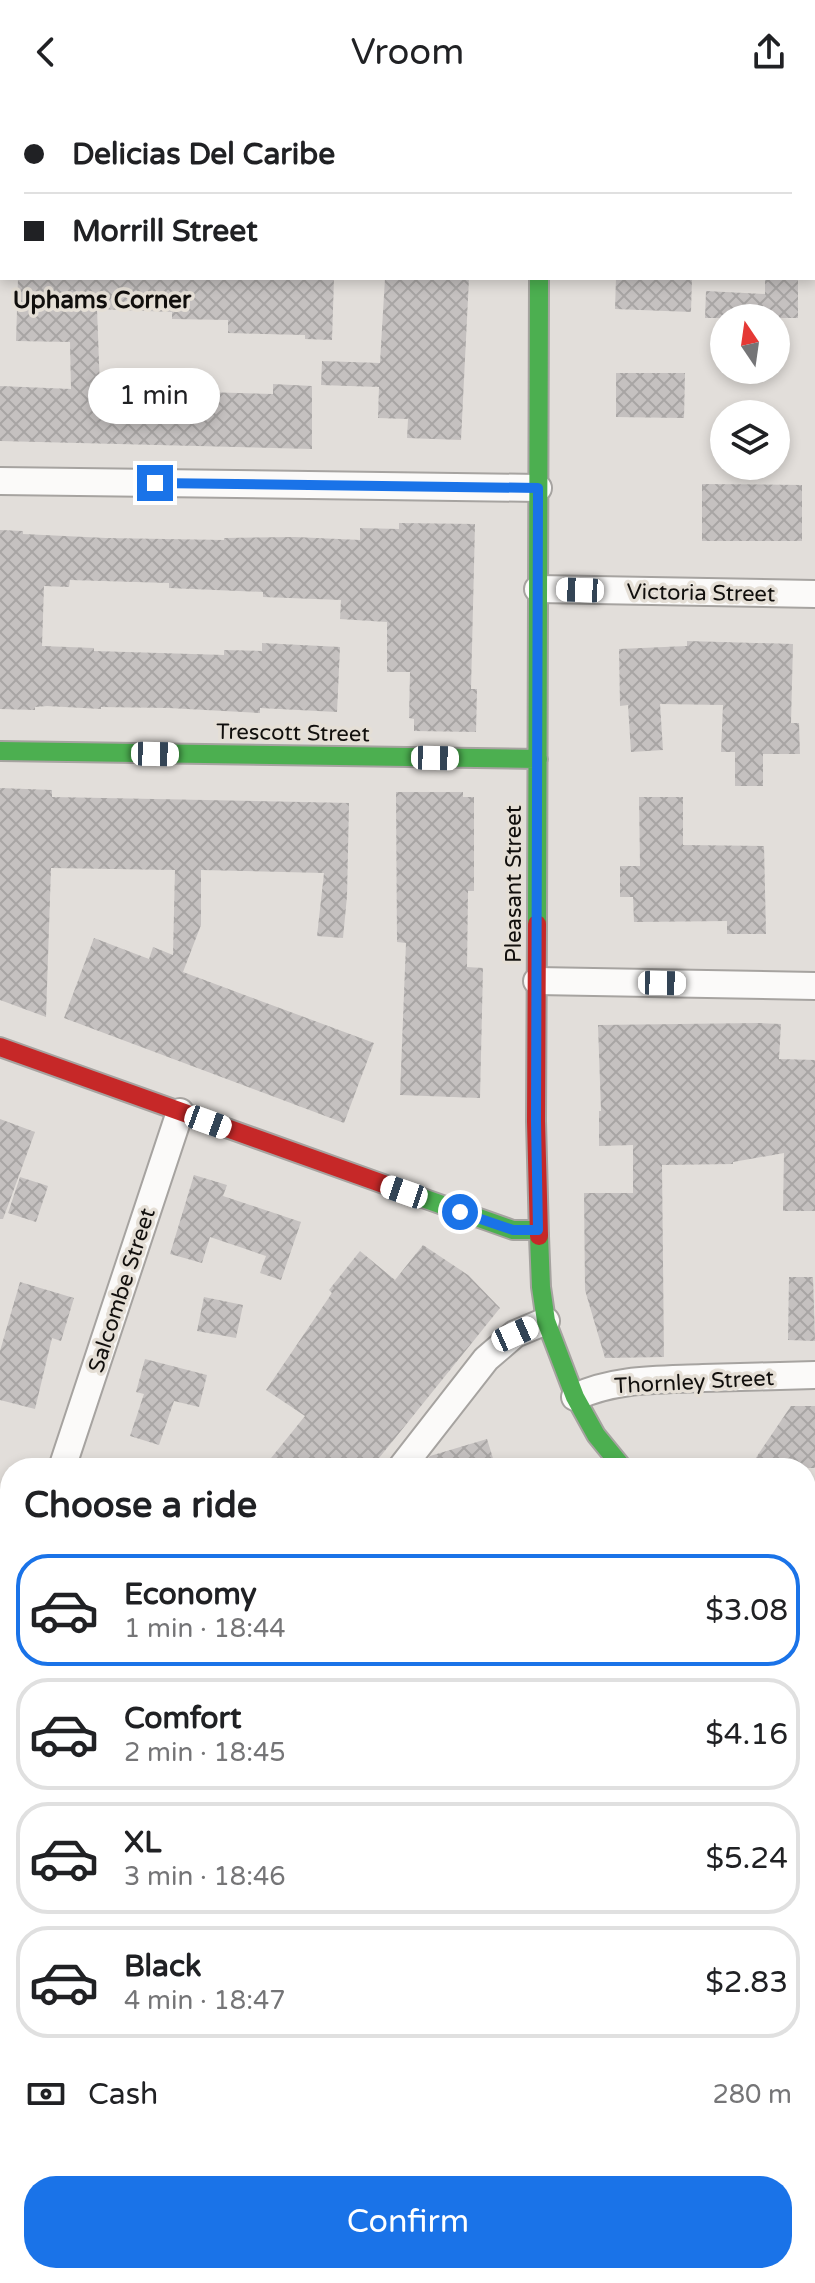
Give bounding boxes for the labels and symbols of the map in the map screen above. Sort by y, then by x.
district label: Uphams Corner [13,286,192,315]
north arrow [710,304,790,384]
callout: 1 min [89,367,221,423]
route end [137,465,173,501]
car [556,577,604,603]
street label: Victoria Street [626,579,776,607]
street label: Trescott Street [216,719,370,747]
car [131,742,179,766]
car [411,746,459,770]
street label: Pleasant Street [501,805,527,963]
car [638,971,686,995]
car [181,1103,235,1141]
car [377,1173,431,1211]
route start [442,1194,478,1230]
street label: Salcombe Street [83,1205,161,1376]
car [488,1313,542,1355]
street label: Thornley Street [613,1365,775,1399]

